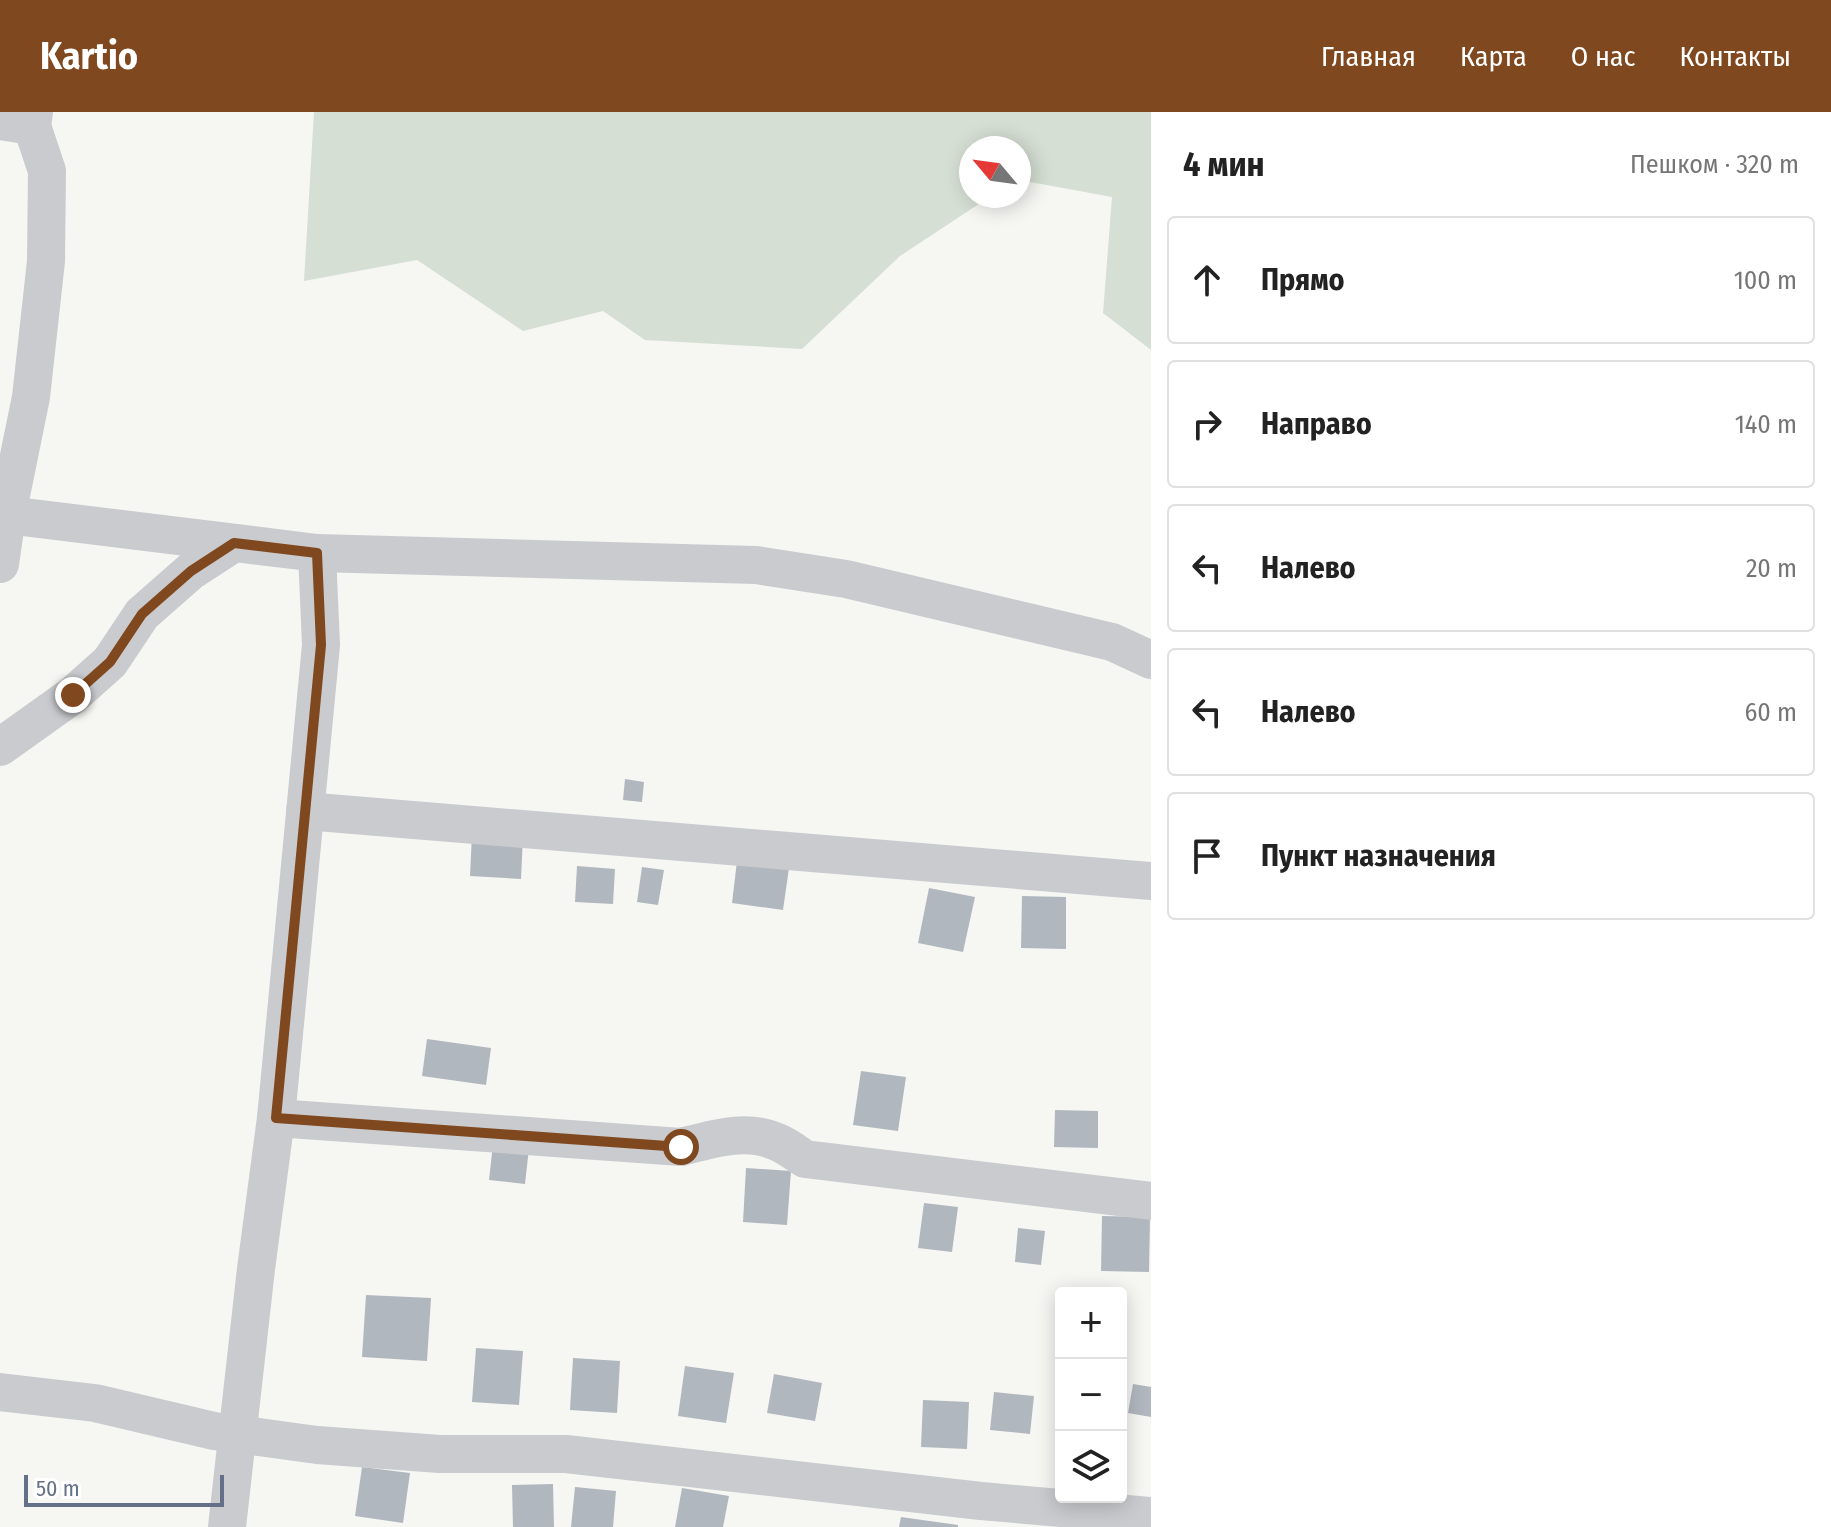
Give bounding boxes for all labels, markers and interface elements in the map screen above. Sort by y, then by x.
text: Kartio [40,33,138,79]
text: Главная [1321,40,1416,73]
text: Карта [1460,40,1527,73]
text: О нас [1571,40,1636,73]
text: Контакты [1680,40,1791,73]
north arrow [959,136,1031,208]
text: 4 мин [1183,144,1265,185]
text: Пешком · 320 m [1630,149,1799,180]
icon: ahead [1185,258,1229,302]
text: Прямо [1261,262,1345,298]
text: 100 m [1734,265,1797,296]
icon: right [1185,402,1229,446]
text: Направо [1261,406,1372,442]
text: 140 m [1735,409,1797,440]
icon: left [1185,546,1229,590]
text: Налево [1261,550,1356,586]
text: 20 m [1746,553,1797,584]
route end [55,677,91,713]
icon: left [1185,690,1229,734]
text: Налево [1261,694,1356,730]
text: 60 m [1744,697,1797,728]
icon: arrive [1185,834,1229,878]
text: Пункт назначения [1261,838,1496,874]
route start [663,1129,699,1165]
map controls [1055,1287,1127,1503]
button: + [1055,1287,1127,1359]
button: − [1055,1359,1127,1431]
button: layers [1055,1431,1127,1503]
scale bar [24,1471,224,1507]
text: 50 m [36,1475,80,1502]

